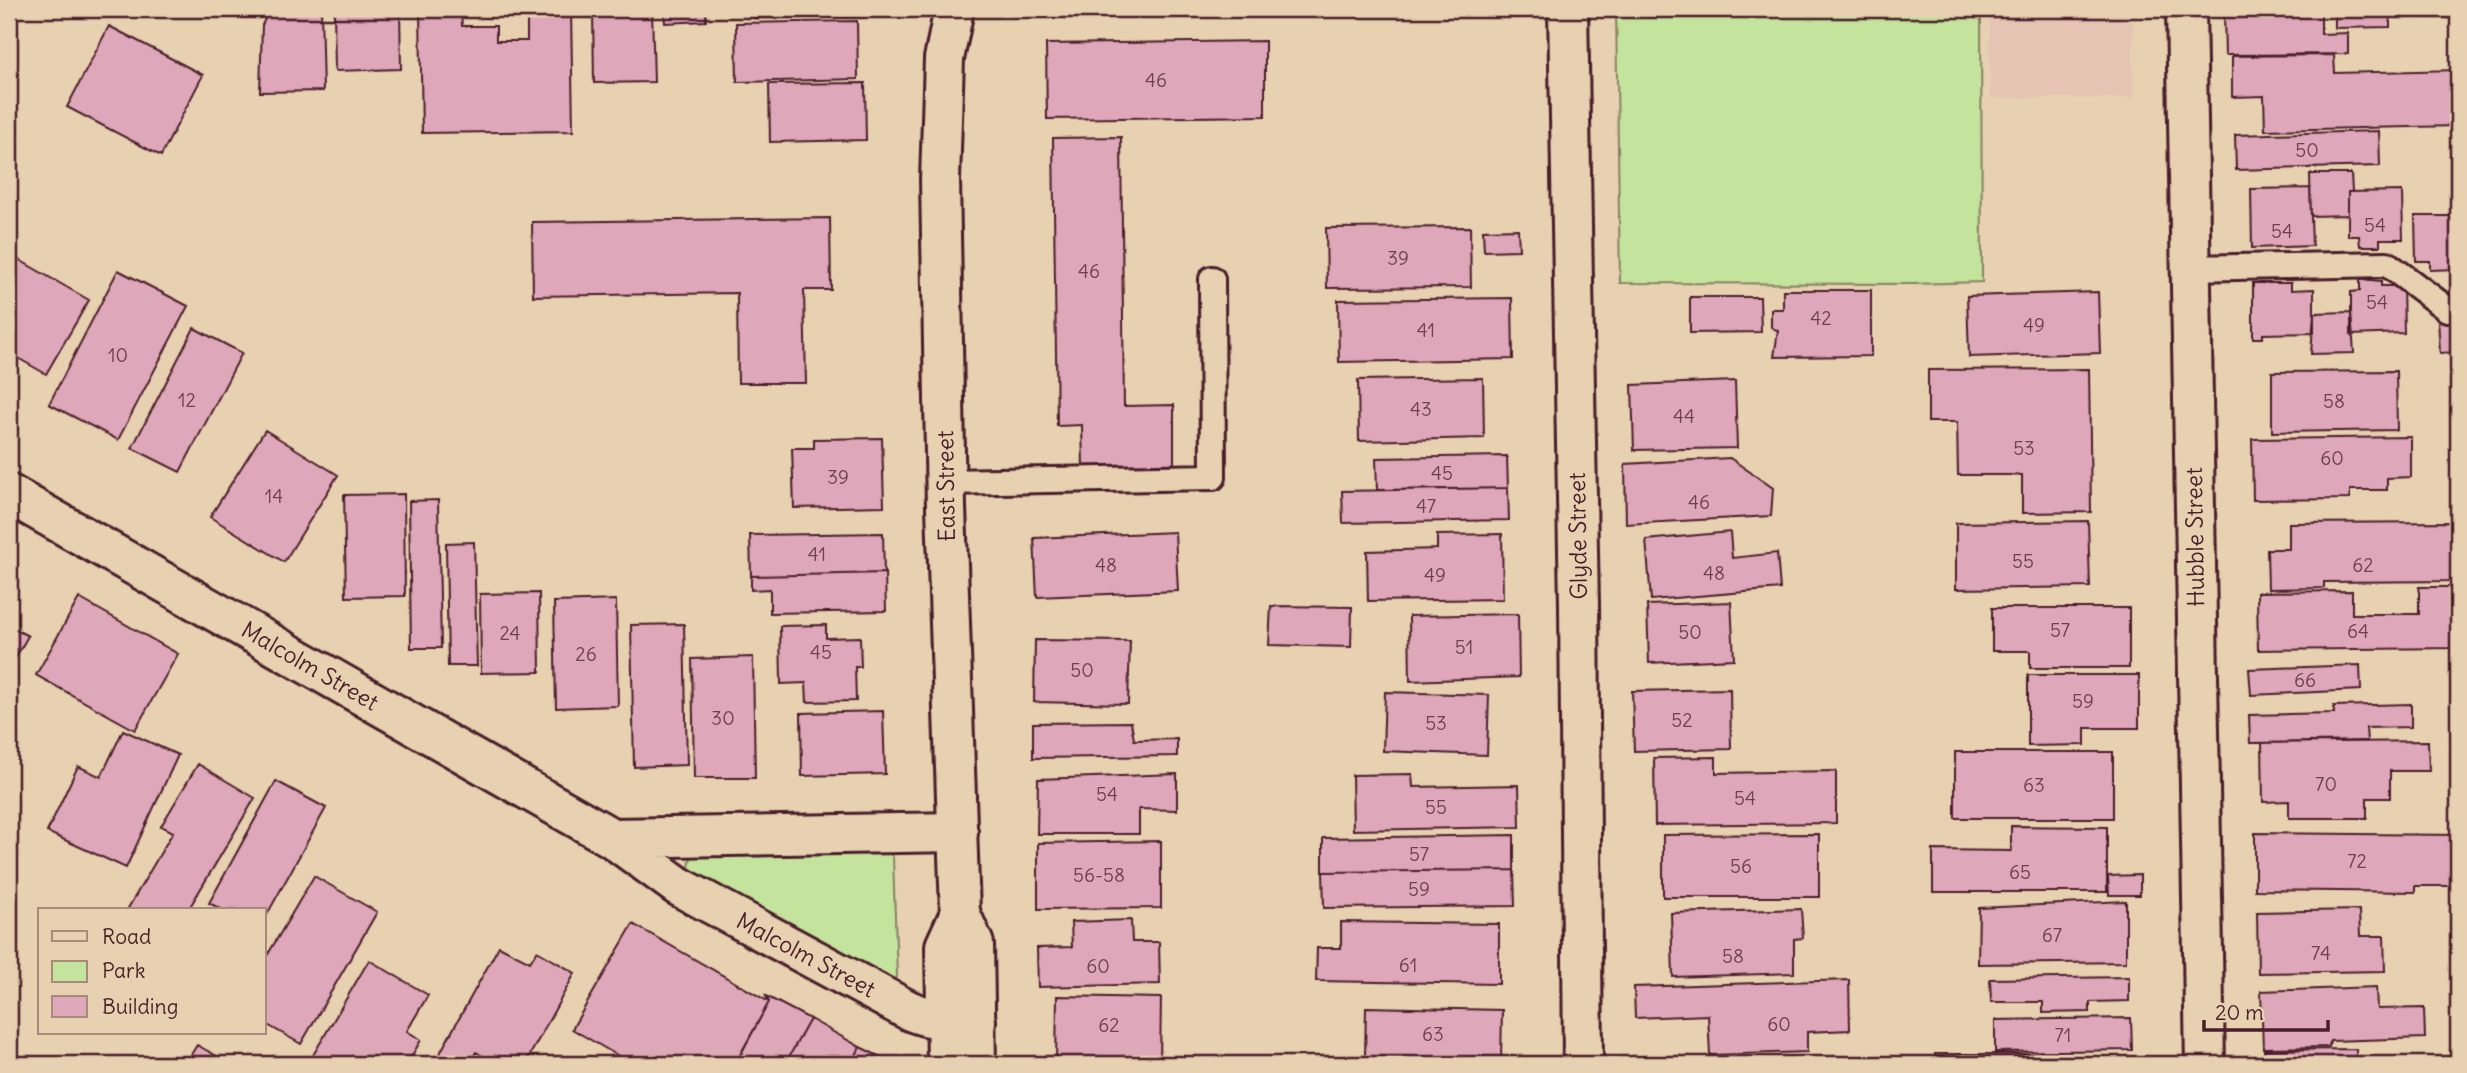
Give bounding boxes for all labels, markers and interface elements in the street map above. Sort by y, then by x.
house number: 46 [1145,68,1167,92]
house number: 50 [2295,138,2319,162]
house number: 54 [2364,213,2386,237]
house number: 54 [2271,219,2293,243]
house number: 39 [1387,246,1409,270]
house number: 46 [1078,259,1100,283]
house number: 54 [2366,290,2388,314]
house number: 42 [1810,306,1832,330]
house number: 49 [2023,313,2045,337]
house number: 41 [1417,318,1435,342]
house number: 10 [108,343,128,367]
house number: 12 [178,388,196,412]
house number: 58 [2323,389,2345,413]
house number: 43 [1410,397,1432,421]
house number: 44 [1673,404,1695,428]
street label: East Street [930,430,961,542]
house number: 53 [2013,436,2035,460]
house number: 60 [2320,446,2344,470]
house number: 45 [1431,461,1453,485]
house number: 39 [827,465,849,489]
street label: Hubble Street [2179,467,2210,607]
street label: Glyde Street [1562,472,1593,600]
house number: 14 [265,484,283,508]
house number: 46 [1688,490,1710,514]
house number: 47 [1416,494,1436,518]
house number: 41 [808,542,826,566]
house number: 55 [2012,549,2034,573]
house number: 48 [1095,553,1117,577]
house number: 62 [2352,553,2374,577]
house number: 48 [1703,561,1725,585]
house number: 49 [1424,563,1446,587]
street label: Malcolm Street [237,615,384,717]
house number: 57 [2050,618,2070,642]
house number: 64 [2347,619,2369,643]
house number: 50 [1678,620,1702,644]
house number: 24 [499,621,521,645]
house number: 51 [1455,635,1473,659]
house number: 45 [810,640,832,664]
house number: 26 [575,642,597,666]
house number: 50 [1070,658,1094,682]
house number: 66 [2294,668,2316,692]
house number: 59 [2072,689,2094,713]
house number: 30 [711,706,735,730]
house number: 52 [1671,708,1693,732]
house number: 53 [1425,711,1447,735]
house number: 70 [2315,772,2337,796]
house number: 63 [2023,773,2045,797]
house number: 54 [1096,782,1118,806]
house number: 54 [1734,786,1756,810]
house number: 55 [1425,795,1447,819]
house number: 57 [1409,842,1429,866]
house number: 72 [2347,849,2367,873]
house number: 56 [1730,854,1752,878]
house number: 65 [2009,860,2031,884]
house number: 56-58 [1073,863,1125,887]
house number: 59 [1408,877,1430,901]
street label: Malcolm Street [732,906,881,1003]
legend [38,908,266,1034]
text: Road [102,923,151,950]
house number: 67 [2042,923,2062,947]
house number: 74 [2311,941,2331,965]
house number: 58 [1722,944,1744,968]
house number: 61 [1399,953,1417,977]
house number: 60 [1086,954,1110,978]
text: Park [102,957,145,984]
scale bar [2204,989,2329,1033]
text: Building [102,993,178,1020]
text: 20 m [2215,999,2264,1026]
house number: 60 [1767,1012,1791,1036]
house number: 62 [1098,1013,1120,1037]
house number: 63 [1422,1022,1444,1046]
house number: 71 [2055,1023,2071,1047]

